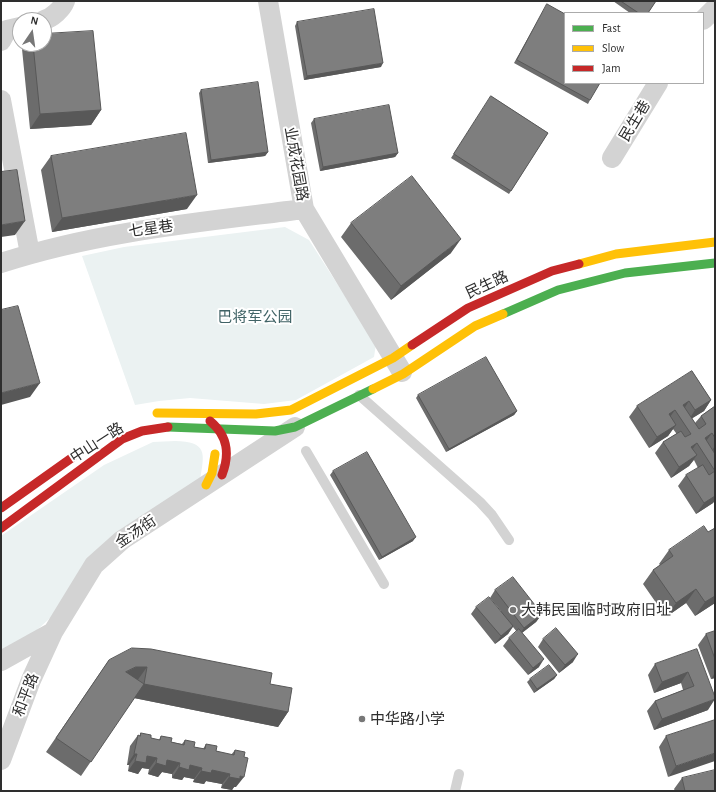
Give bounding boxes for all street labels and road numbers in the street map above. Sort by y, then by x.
street label: 民生巷 [616,97,654,145]
street label: 业成花园路 [281,126,311,202]
street label: 七星巷 [127,217,175,241]
street label: 民生路 [463,267,511,303]
street label: 中山一路 [67,419,127,467]
street label: 金汤街 [112,512,160,552]
street label: 和平路 [10,671,42,719]

